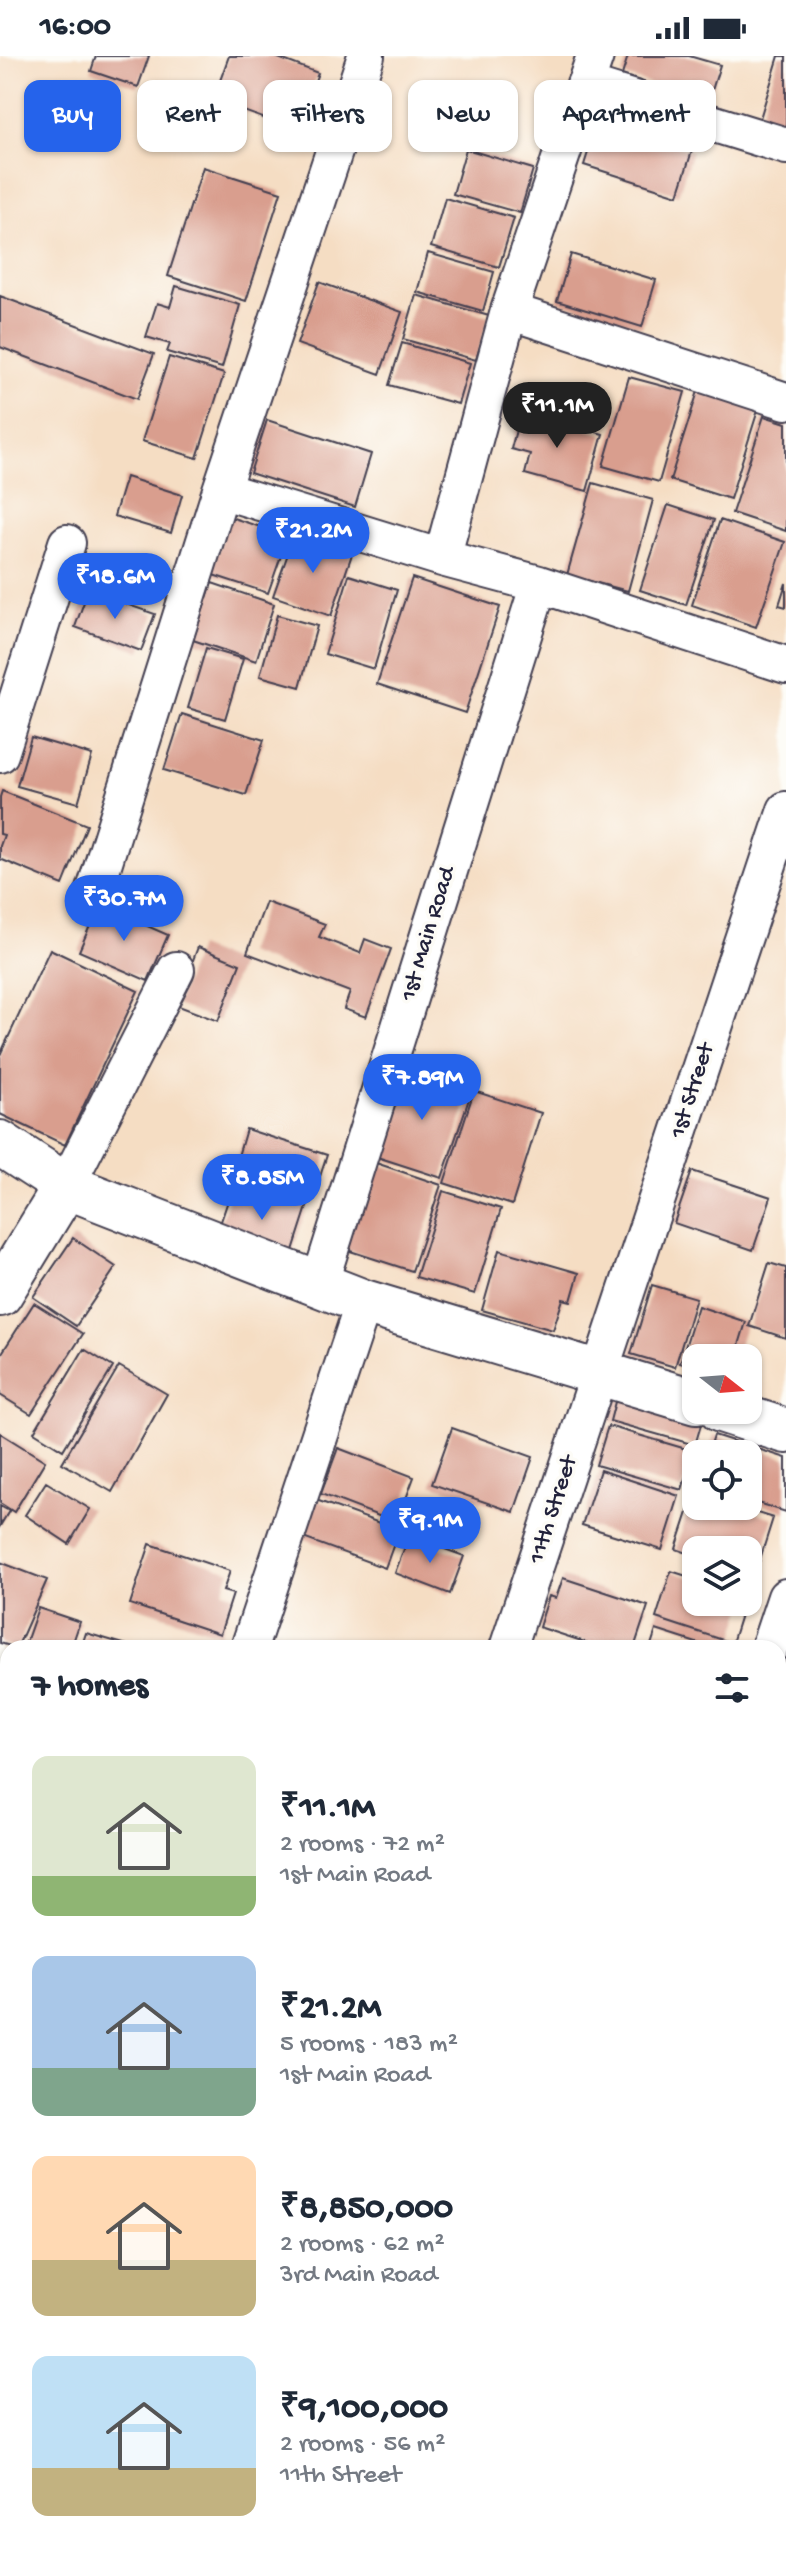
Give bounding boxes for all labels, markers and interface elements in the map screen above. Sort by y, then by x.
text: 16:00 [40,11,111,46]
chip: Buy [24,80,121,152]
chip: Rent [137,80,247,152]
chip: Filters [263,80,392,152]
chip: New [408,80,518,152]
chip: Apartment [534,80,716,152]
pin: ₹11.1M [492,382,622,450]
text: ₹11.1M [521,392,593,423]
pin: ₹21.2M [248,507,378,575]
text: ₹21.2M [274,517,352,548]
pin: ₹18.6M [50,553,180,621]
text: ₹18.6M [76,563,155,594]
street label: 1st Main Road [395,862,464,1006]
pin: ₹30.7M [59,875,189,943]
text: ₹30.7M [83,885,165,916]
street label: 1st Street [664,1038,723,1143]
pin: ₹7.89M [357,1054,487,1122]
text: ₹7.89M [381,1064,463,1095]
pin: ₹8.85M [197,1154,327,1222]
text: ₹8.85M [220,1164,304,1195]
north arrow [682,1344,762,1424]
map controls [682,1344,762,1616]
button: locate [682,1440,762,1520]
street label: 11th Street [523,1450,586,1569]
pin: ₹9.1M [374,1497,486,1565]
text: ₹9.1M [398,1507,462,1538]
button: layers [682,1536,762,1616]
icon: filters [710,1666,754,1710]
text: 7 homes [32,1668,148,1708]
icon: home [96,1788,192,1884]
text: ₹11.1M [280,1790,375,1830]
text: 2 rooms · 72 m² [280,1830,445,1861]
text: 1st Main Road [280,1861,430,1892]
icon: home [96,1988,192,2084]
text: ₹21.2M [280,1990,381,2030]
text: 5 rooms · 183 m² [280,2030,458,2061]
text: 1st Main Road [280,2061,430,2092]
icon: home [96,2188,192,2284]
text: ₹8,850,000 [280,2190,453,2230]
text: 2 rooms · 62 m² [280,2230,444,2261]
text: 3rd Main Road [280,2261,438,2292]
icon: home [96,2388,192,2484]
text: ₹9,100,000 [280,2390,448,2430]
text: 2 rooms · 56 m² [280,2430,445,2461]
text: 11th Street [280,2461,401,2492]

